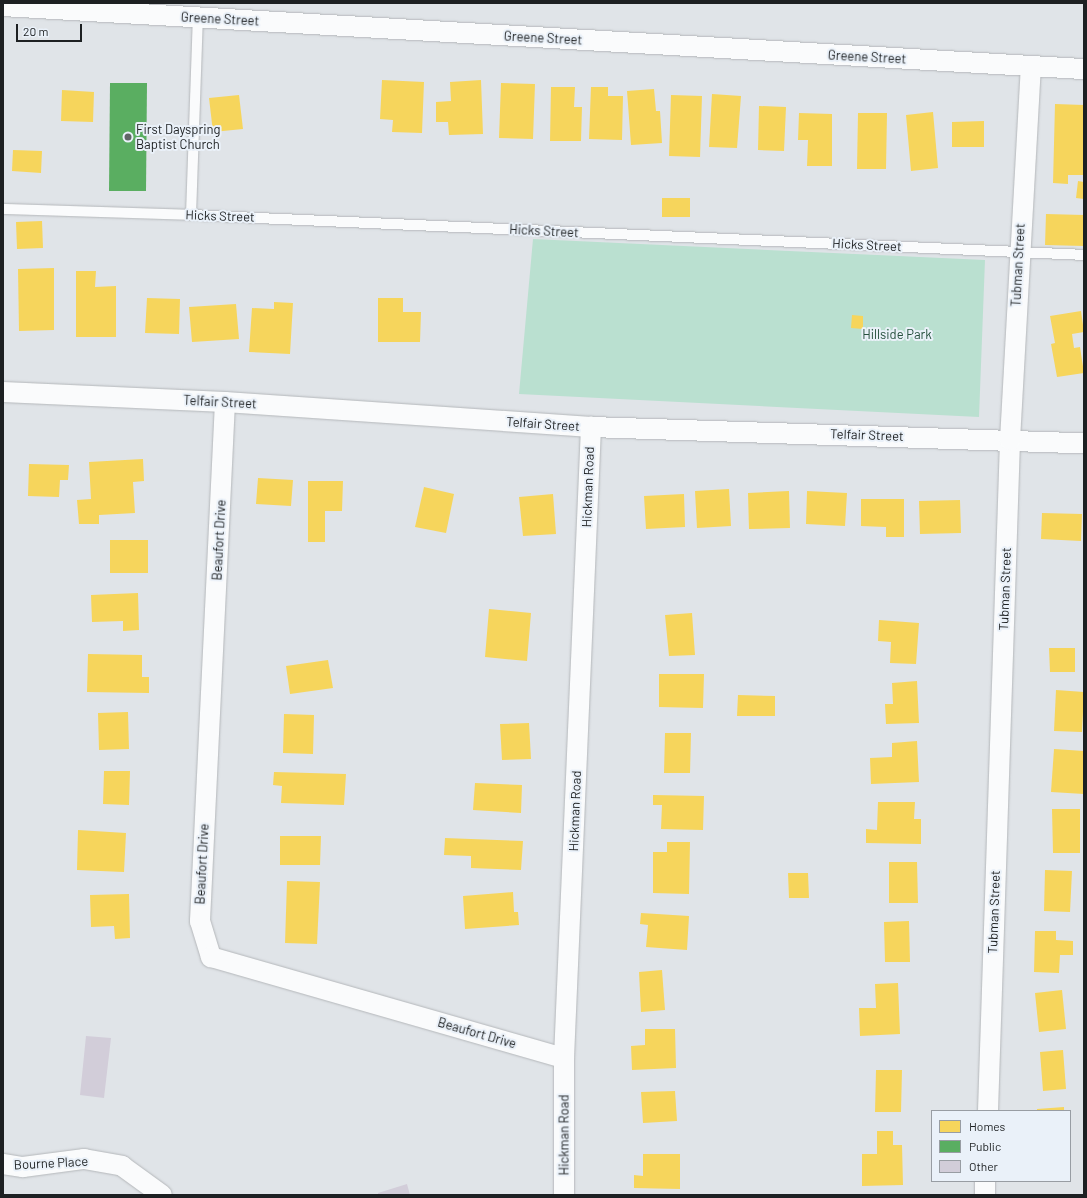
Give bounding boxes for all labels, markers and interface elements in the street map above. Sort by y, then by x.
street label: Greene Street [180,9,260,29]
scale bar [18,16,84,42]
text: 20 m [23,24,49,38]
street label: Greene Street [503,28,583,48]
street label: Greene Street [827,47,907,67]
place label: First Dayspring Baptist Church [136,122,221,153]
marker: First Dayspring Baptist Church [123,132,133,142]
street label: Hicks Street [185,207,255,225]
street label: Hicks Street [509,221,579,241]
street label: Tubman Street [1008,223,1028,307]
street label: Hicks Street [832,235,902,255]
park label: Hillside Park [862,326,932,342]
street label: Telfair Street [183,392,257,412]
street label: Telfair Street [506,414,580,434]
street label: Telfair Street [830,426,904,444]
street label: Hickman Road [579,446,597,528]
street label: Beaufort Drive [209,499,229,581]
street label: Tubman Street [996,547,1014,631]
street label: Hickman Road [566,770,584,852]
street label: Beaufort Drive [192,823,212,905]
street label: Tubman Street [985,870,1003,954]
street label: Beaufort Drive [436,1014,518,1052]
street label: Hickman Road [556,1095,572,1175]
legend [931,1110,1071,1182]
text: Homes [969,1119,1005,1133]
text: Public [969,1139,1001,1153]
street label: Bourne Place [13,1153,89,1173]
text: Other [969,1159,998,1173]

